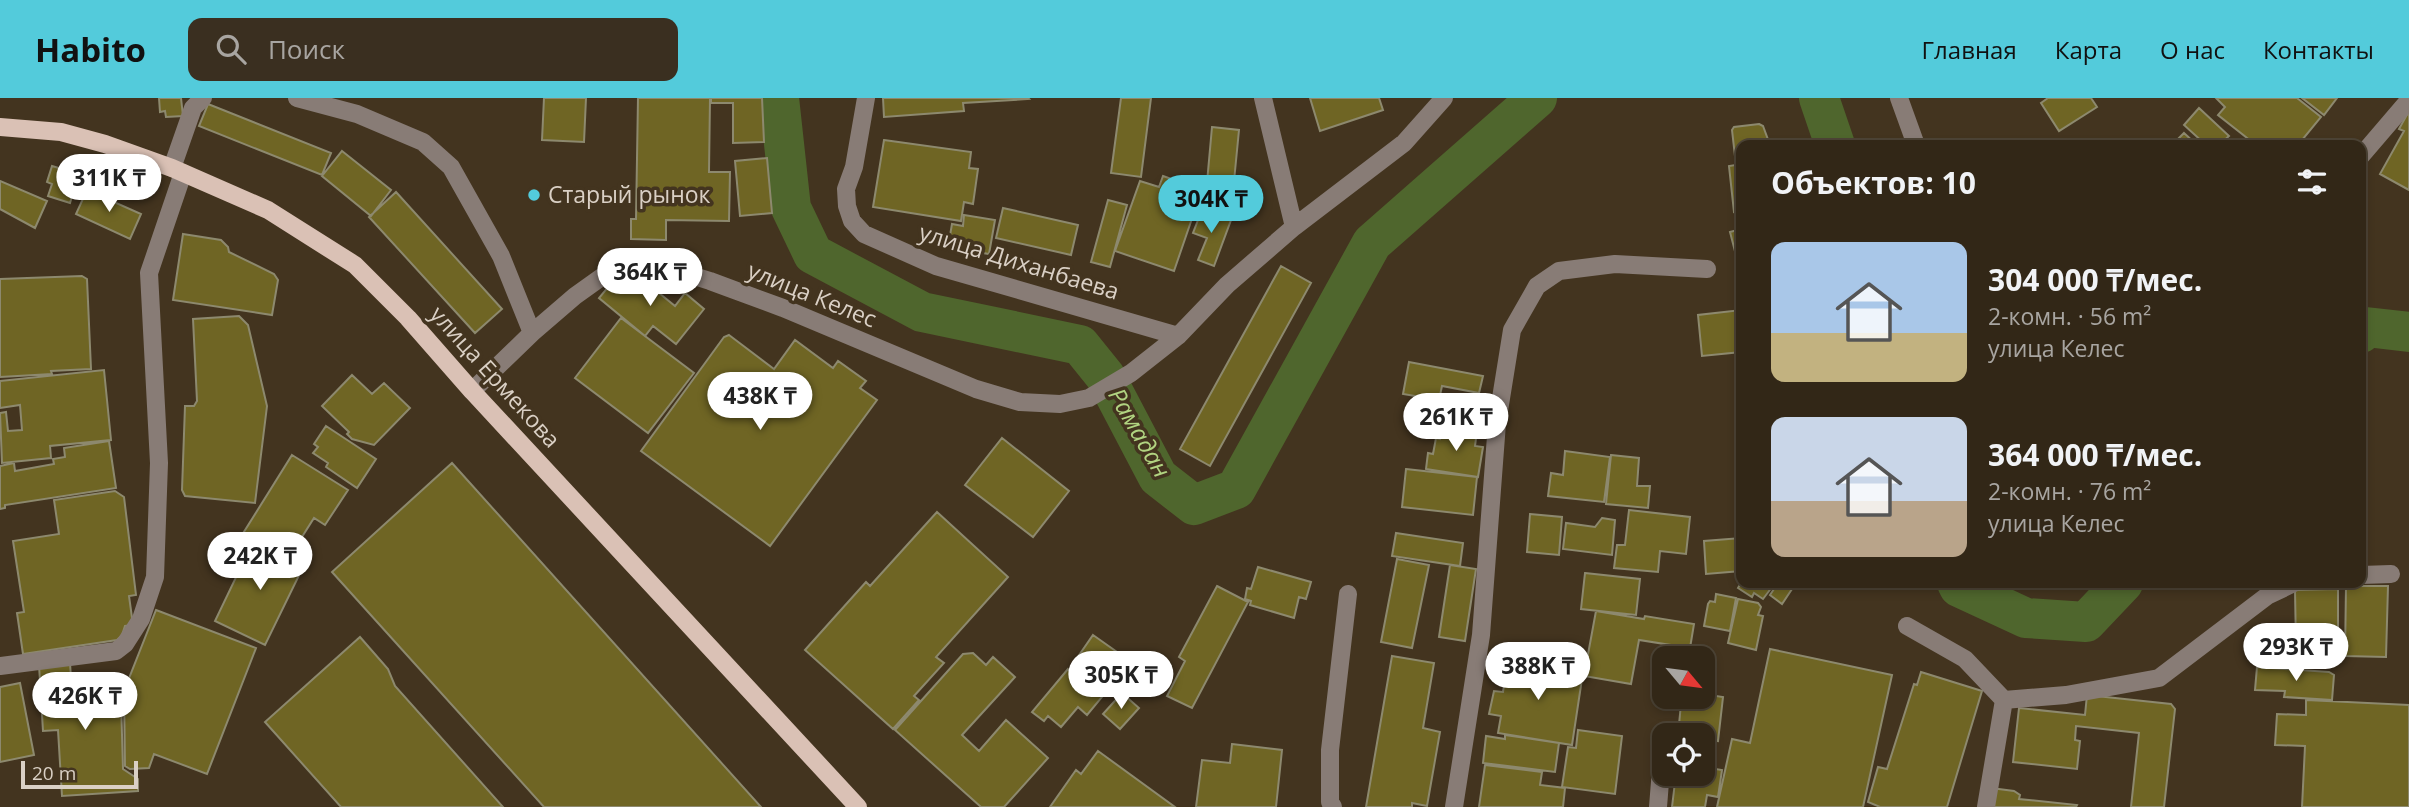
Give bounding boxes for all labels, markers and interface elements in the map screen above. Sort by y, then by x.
search box [188,18,678,81]
text: Habito [35,27,146,72]
icon: search [212,30,250,68]
text: Поиск [268,31,345,67]
text: Главная [1922,33,2017,66]
text: Карта [2055,33,2122,66]
text: О нас [2160,33,2225,66]
text: Контакты [2263,33,2374,66]
pin: 311K ₸ [52,155,166,214]
text: 311K ₸ [72,161,146,193]
text: Объектов: 10 [1771,162,1976,203]
icon: filters [2293,163,2331,201]
pin: 304K ₸ [1154,176,1268,235]
place label: Старый рынок [548,178,711,210]
text: 304K ₸ [1174,182,1248,214]
marker: Старый рынок [526,187,542,203]
street label: улица Диханбаева [915,215,1123,307]
pin: 364K ₸ [593,248,707,308]
street label: улица Келес [743,254,882,334]
text: 364K ₸ [613,255,687,287]
text: 304 000 ₸/мес. [1988,259,2202,300]
icon: home [1827,270,1911,354]
street label: улица Ермекова [423,298,568,454]
text: 2-комн. · 56 m² [1988,300,2151,332]
text: улица Келес [1988,332,2125,364]
pin: 438K ₸ [703,372,817,432]
text: 438K ₸ [723,379,797,411]
water label: Рамадан [1101,381,1179,483]
pin: 261K ₸ [1399,394,1513,453]
text: 261K ₸ [1419,400,1493,432]
text: 364 000 ₸/мес. [1988,434,2202,475]
icon: home [1827,445,1911,529]
text: 2-комн. · 76 m² [1988,475,2151,507]
text: улица Келес [1988,507,2125,539]
pin: 242K ₸ [203,532,317,592]
text: 242K ₸ [223,539,297,571]
pin: 293K ₸ [2239,624,2353,683]
text: 293K ₸ [2259,630,2333,662]
pin: 388K ₸ [1481,642,1595,702]
north arrow [1652,646,1715,709]
map controls [1652,646,1715,786]
text: 388K ₸ [1501,649,1575,681]
pin: 305K ₸ [1064,652,1178,711]
text: 305K ₸ [1084,658,1158,690]
pin: 426K ₸ [28,672,142,732]
text: 426K ₸ [48,679,122,711]
button: locate [1652,723,1715,786]
scale bar [21,758,138,790]
text: 20 m [32,760,76,786]

